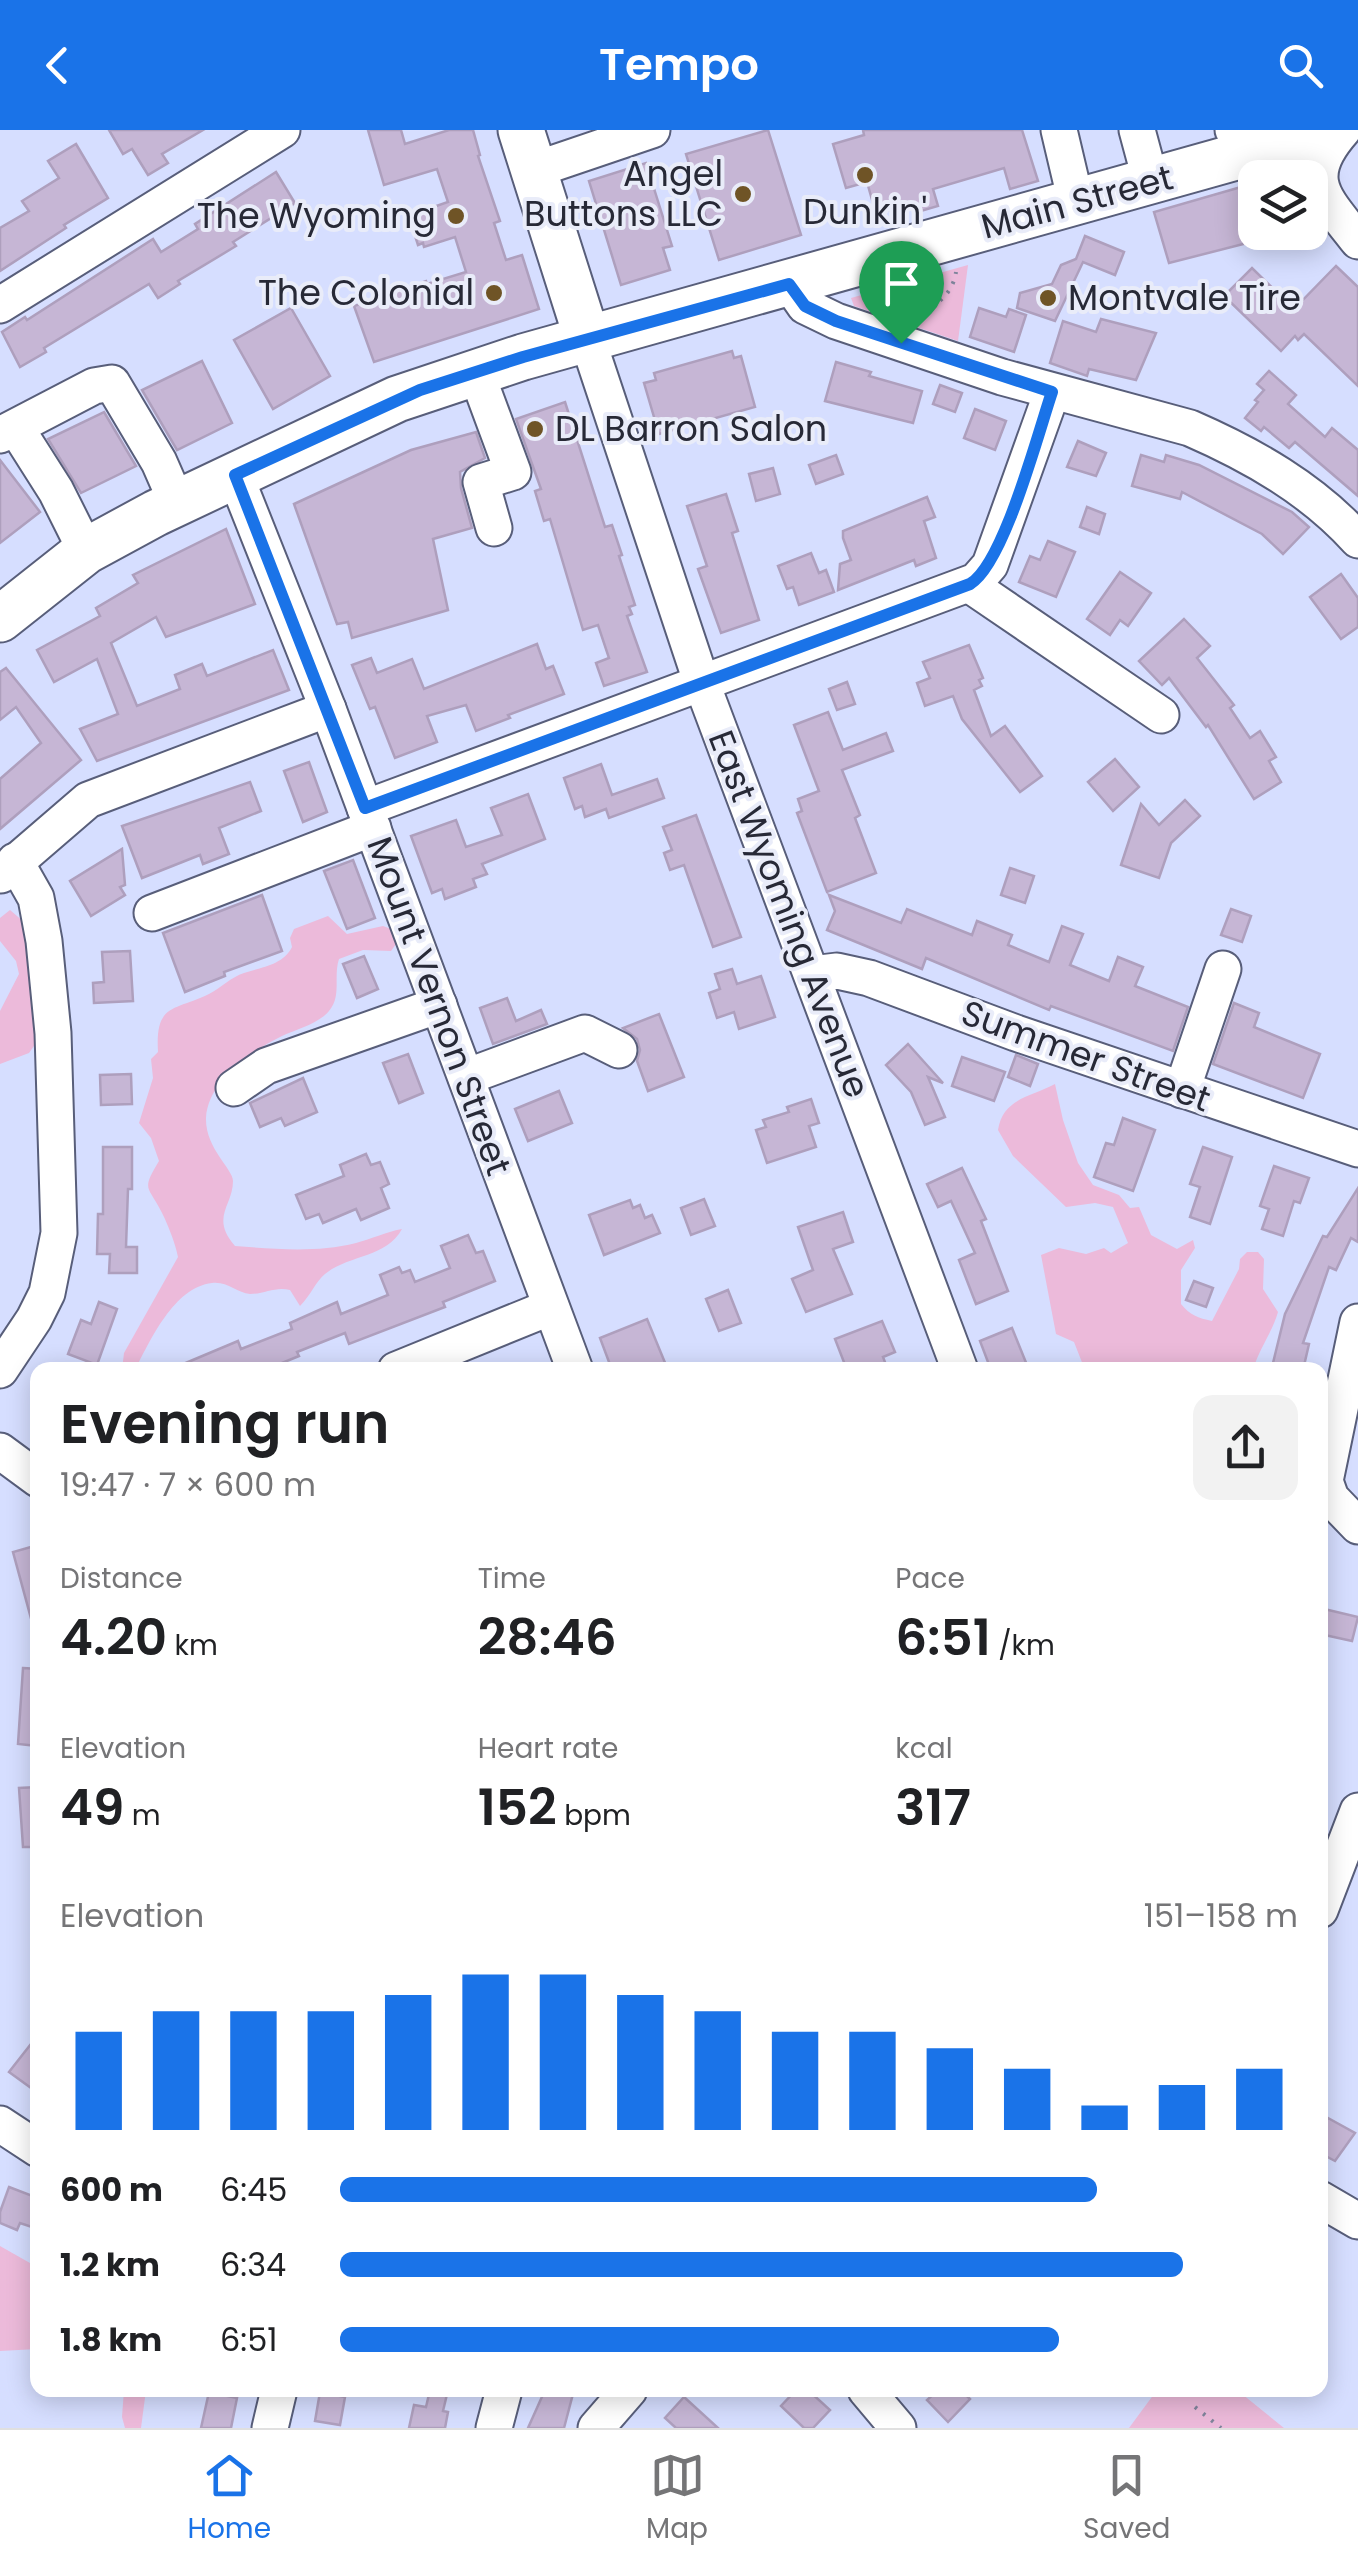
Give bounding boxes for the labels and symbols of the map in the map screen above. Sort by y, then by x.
place label: Angel Buttons LLC [524,149,723,238]
street label: Main Street [976,152,1178,251]
marker: Dunkin' [854,164,876,186]
marker: Angel Buttons LLC [732,183,754,205]
place label: Dunkin' [803,187,927,236]
place label: The Wyoming [197,191,436,240]
marker: The Wyoming [445,205,467,227]
pin [859,241,944,344]
place label: The Colonial [258,268,474,317]
place label: Montvale Tire [1068,273,1301,322]
marker: The Colonial [483,282,505,304]
marker: Montvale Tire [1037,287,1059,309]
place label: DL Barron Salon [555,404,827,453]
marker: DL Barron Salon [524,418,546,440]
street label: East Wyoming Avenue [697,723,882,1105]
street label: Mount Vernon Street [355,830,524,1182]
street label: Summer Street [955,988,1217,1123]

